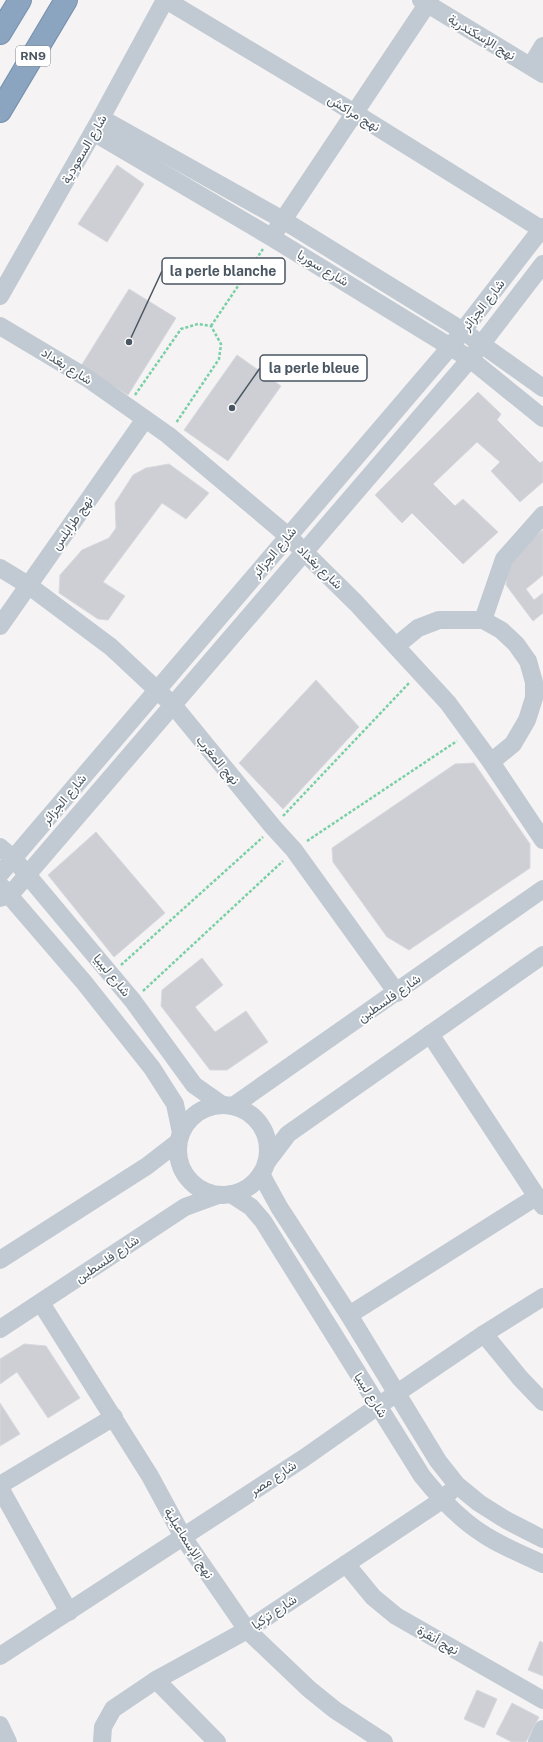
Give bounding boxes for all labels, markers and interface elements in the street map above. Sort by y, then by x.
street label: نهج الإسكندرية [444,11,519,65]
road number: RN9 [16,46,50,66]
street label: نهج مراكش [324,92,383,136]
street label: شارع السعودية [58,112,112,187]
street label: شارع سوريا [294,247,351,291]
callout: la perle blanche [162,258,285,284]
text: la perle blanche [170,263,276,279]
street label: شارع الجزائر [458,276,509,336]
street label: شارع بغداد [38,345,95,389]
callout: la perle bleue [260,355,367,381]
text: la perle bleue [269,360,359,376]
street label: نهج طرابلس [48,493,98,554]
street label: شارع الجزائر [248,524,301,582]
street label: شارع بغداد [293,542,346,594]
street label: نهج المغرب [192,732,243,789]
street label: شارع الجزائر [38,771,91,829]
street label: شارع ليبيا [89,951,134,1001]
street label: شارع فلسطين [355,971,425,1027]
street label: شارع فلسطين [72,1232,143,1287]
street label: شارع ليبيا [350,1370,391,1421]
street label: شارع مصر [246,1457,300,1501]
street label: نهج الإسماعيلية [160,1505,217,1583]
street label: شارع تركيا [249,1592,300,1634]
street label: نهج أنقرة [413,1622,462,1659]

